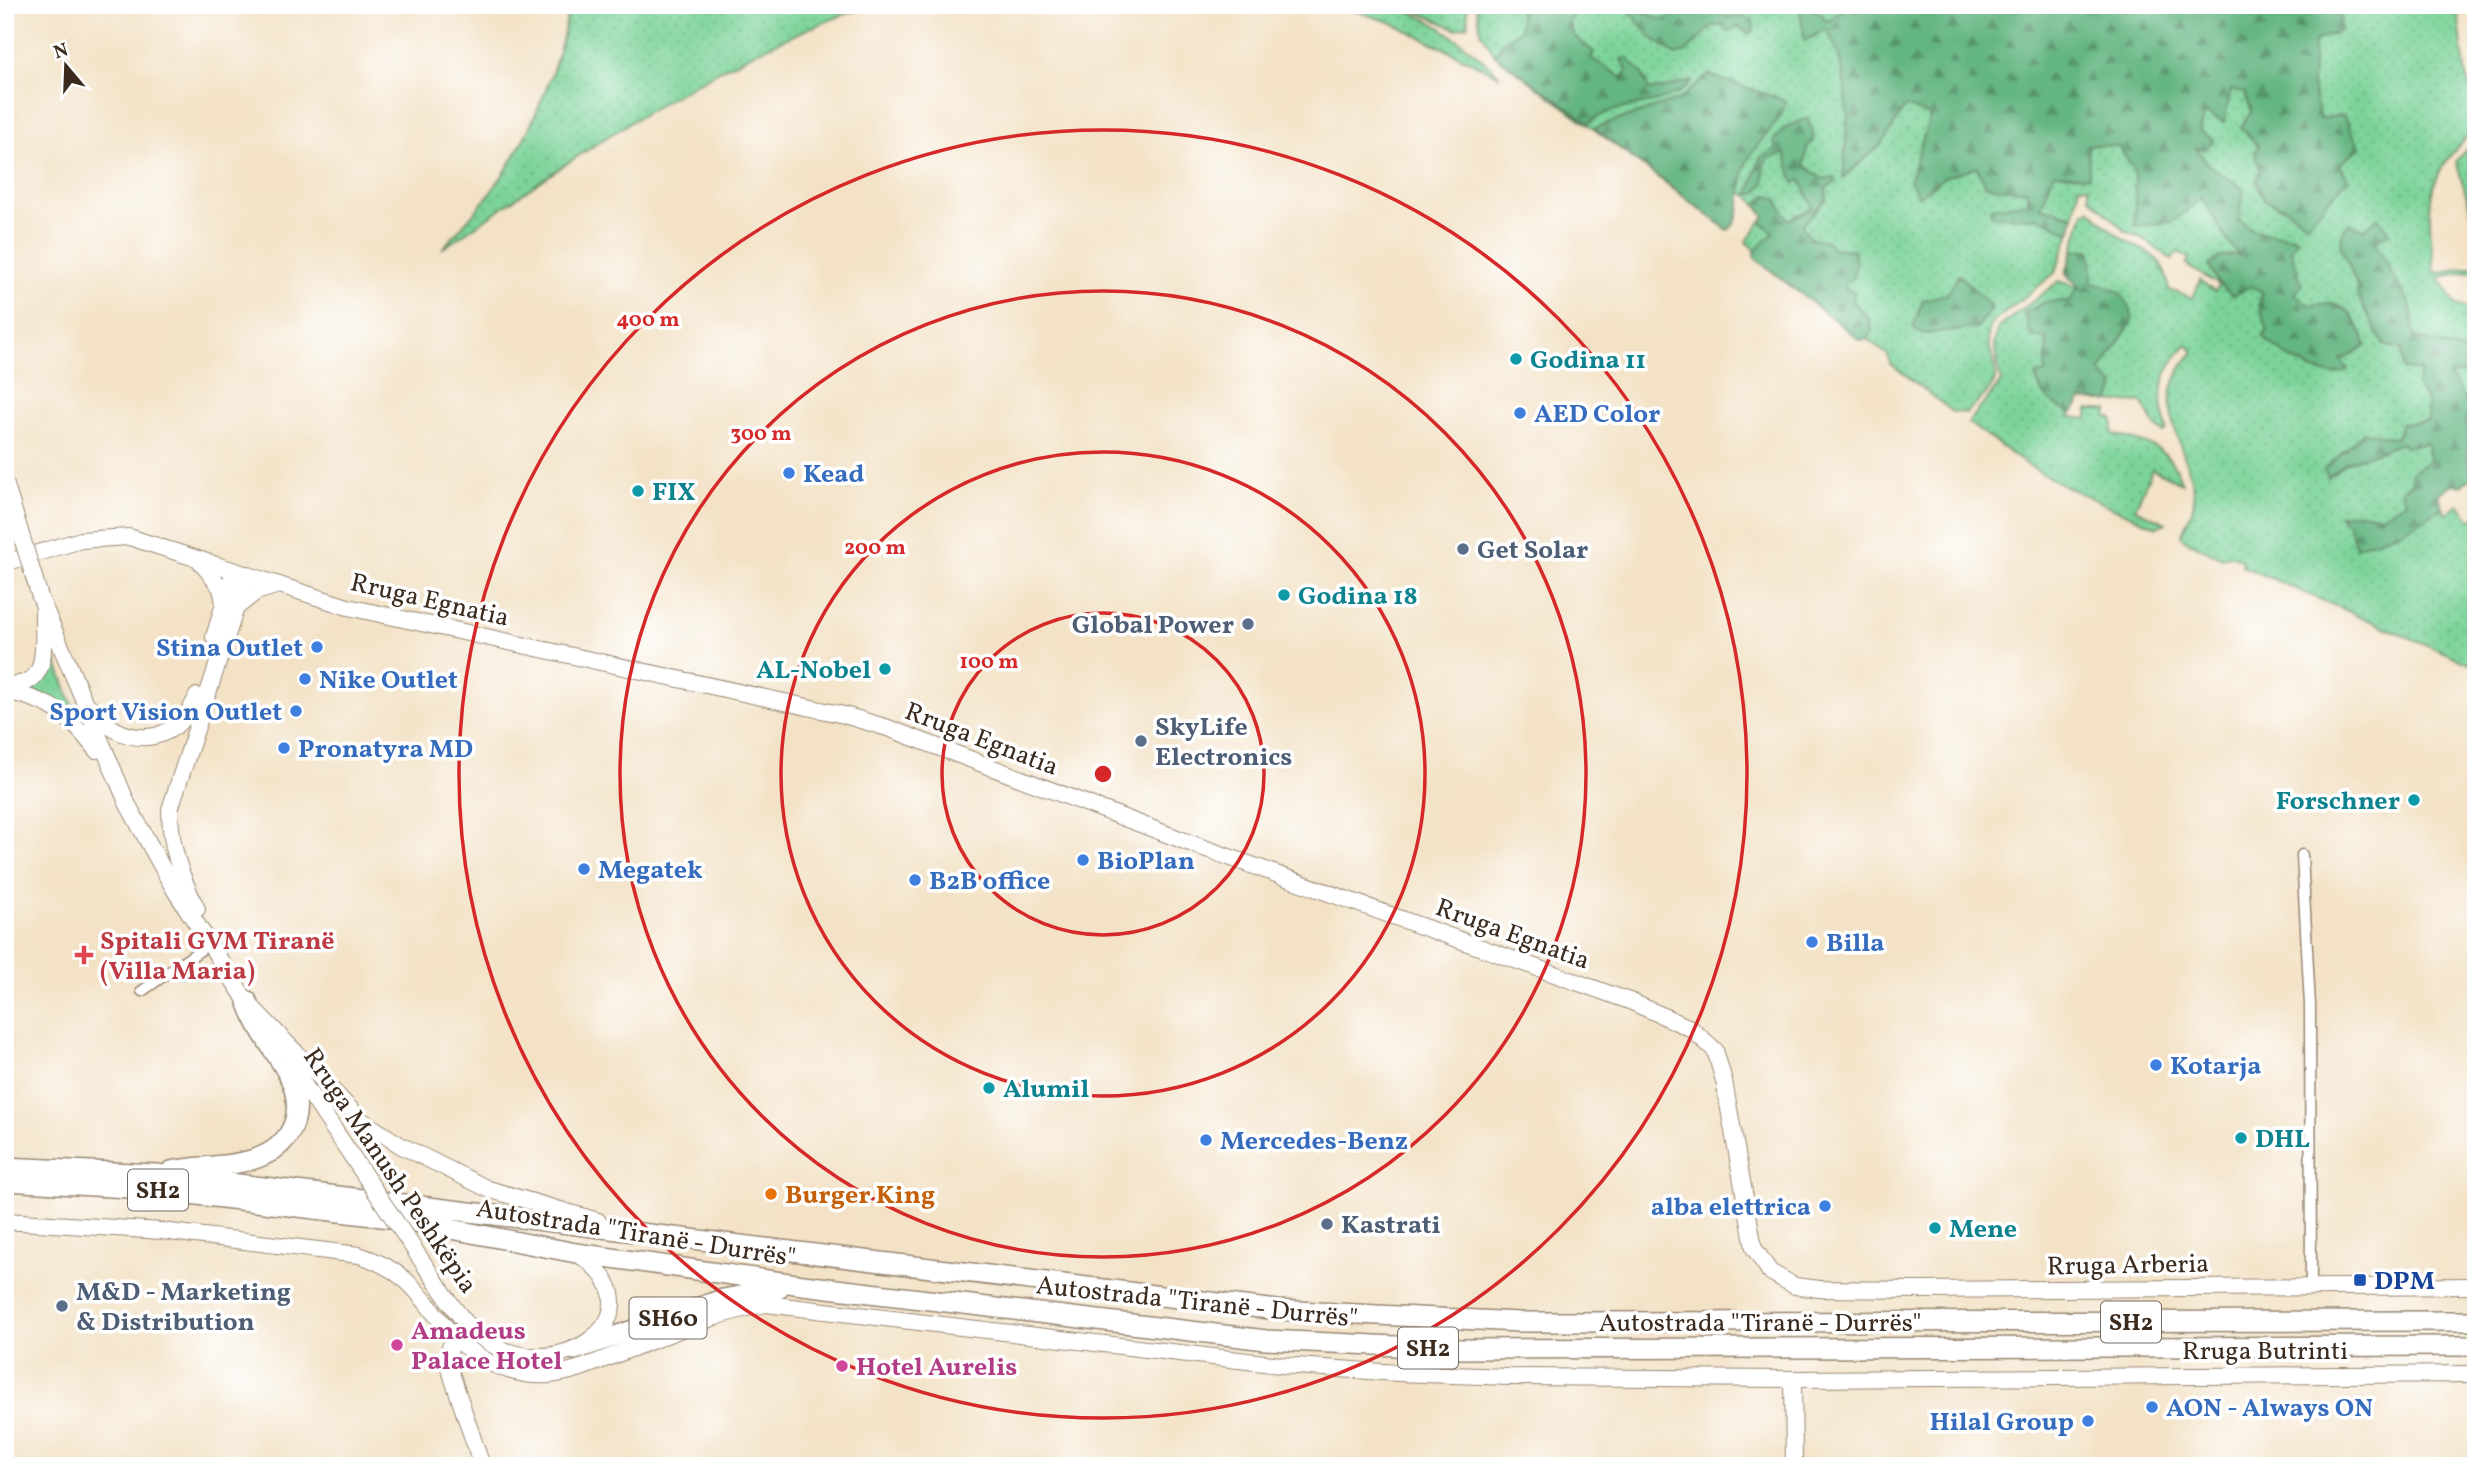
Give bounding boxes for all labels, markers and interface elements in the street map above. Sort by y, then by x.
north arrow [32,32,102,102]
text: N [50,37,72,66]
text: 400 m [617,306,679,335]
place label: Godina 11 [1530,343,1646,379]
marker: Godina 11 [1508,351,1524,367]
place label: AED Color [1534,397,1660,433]
marker: AED Color [1512,405,1528,421]
text: 300 m [731,420,791,449]
place label: Kead [803,457,864,493]
marker: Kead [781,465,797,481]
place label: FIX [652,475,695,511]
marker: FIX [630,483,646,499]
place label: Get Solar [1477,533,1588,569]
text: 200 m [844,534,906,563]
marker: Get Solar [1455,541,1471,557]
street label: Rruga Egnatia [347,565,512,637]
place label: Godina 18 [1298,579,1418,615]
marker: Godina 18 [1276,587,1292,603]
place label: Global Power [1072,608,1234,644]
marker: Global Power [1240,616,1256,632]
place label: Stina Outlet [156,631,303,667]
marker: Stina Outlet [309,639,325,655]
text: 100 m [959,648,1019,677]
place label: AL-Nobel [756,653,871,689]
marker: AL-Nobel [877,661,893,677]
place label: Nike Outlet [319,663,458,699]
marker: Nike Outlet [297,671,313,687]
street label: Rruga Egnatia [899,694,1063,786]
place label: Sport Vision Outlet [49,695,282,731]
marker: Sport Vision Outlet [288,703,304,719]
place label: SkyLife Electronics [1155,710,1292,776]
place label: Pronatyra MD [298,732,473,768]
marker: SkyLife Electronics [1133,733,1149,749]
marker: Pronatyra MD [276,740,292,756]
centre of rings [1091,762,1115,786]
place label: Forschner [2276,784,2400,820]
marker: Forschner [2406,792,2422,808]
place label: BioPlan [1097,844,1195,880]
marker: BioPlan [1075,852,1091,868]
place label: Megatek [598,853,703,889]
marker: Megatek [576,861,592,877]
place label: B2B office [929,864,1050,900]
marker: B2B office [907,872,923,888]
street label: Rruga Egnatia [1430,890,1594,979]
place label: Spitali GVM Tiranë (Villa Maria) [100,924,334,990]
place label: Billa [1826,926,1884,962]
marker: Billa [1804,934,1820,950]
marker: Spitali GVM Tiranë (Villa Maria) [74,945,94,965]
street label: Rruga Manush Peshkëpia [294,1041,485,1301]
place label: Kotarja [2170,1049,2261,1085]
marker: Kotarja [2148,1057,2164,1073]
place label: Alumil [1003,1072,1090,1108]
marker: Alumil [981,1080,997,1096]
place label: DHL [2255,1122,2310,1158]
place label: Mercedes-Benz [1220,1124,1408,1160]
marker: DHL [2233,1130,2249,1146]
marker: Mercedes-Benz [1198,1132,1214,1148]
road number: SH2 [128,1170,188,1210]
place label: Burger King [785,1178,935,1214]
marker: Burger King [763,1186,779,1202]
place label: alba elettrica [1651,1190,1811,1226]
street label: Autostrada "Tiranë - Durrës" [473,1191,798,1277]
marker: alba elettrica [1817,1198,1833,1214]
place label: Kastrati [1341,1208,1441,1244]
place label: Mene [1949,1212,2017,1248]
marker: Kastrati [1319,1216,1335,1232]
marker: Mene [1927,1220,1943,1236]
street label: Rruga Arberia [2047,1247,2209,1285]
place label: DPM [2374,1264,2435,1300]
street label: Autostrada "Tiranë - Durrës" [1034,1268,1359,1338]
marker: DPM [2352,1272,2368,1288]
place label: M&D - Marketing & Distribution [76,1275,291,1341]
marker: M&D - Marketing & Distribution [54,1298,70,1314]
road number: SH60 [630,1298,706,1338]
road number: SH2 [2101,1302,2161,1342]
street label: Autostrada "Tiranë - Durrës" [1599,1306,1921,1342]
place label: Amadeus Palace Hotel [411,1314,563,1380]
road number: SH2 [1398,1328,1458,1368]
street label: Rruga Butrinti [2182,1334,2348,1370]
marker: Amadeus Palace Hotel [389,1337,405,1353]
place label: Hotel Aurelis [856,1350,1017,1386]
marker: Hotel Aurelis [834,1358,850,1374]
place label: AON - Always ON [2166,1391,2373,1427]
marker: AON - Always ON [2144,1399,2160,1415]
place label: Hilal Group [1929,1405,2074,1441]
marker: Hilal Group [2080,1413,2096,1429]

